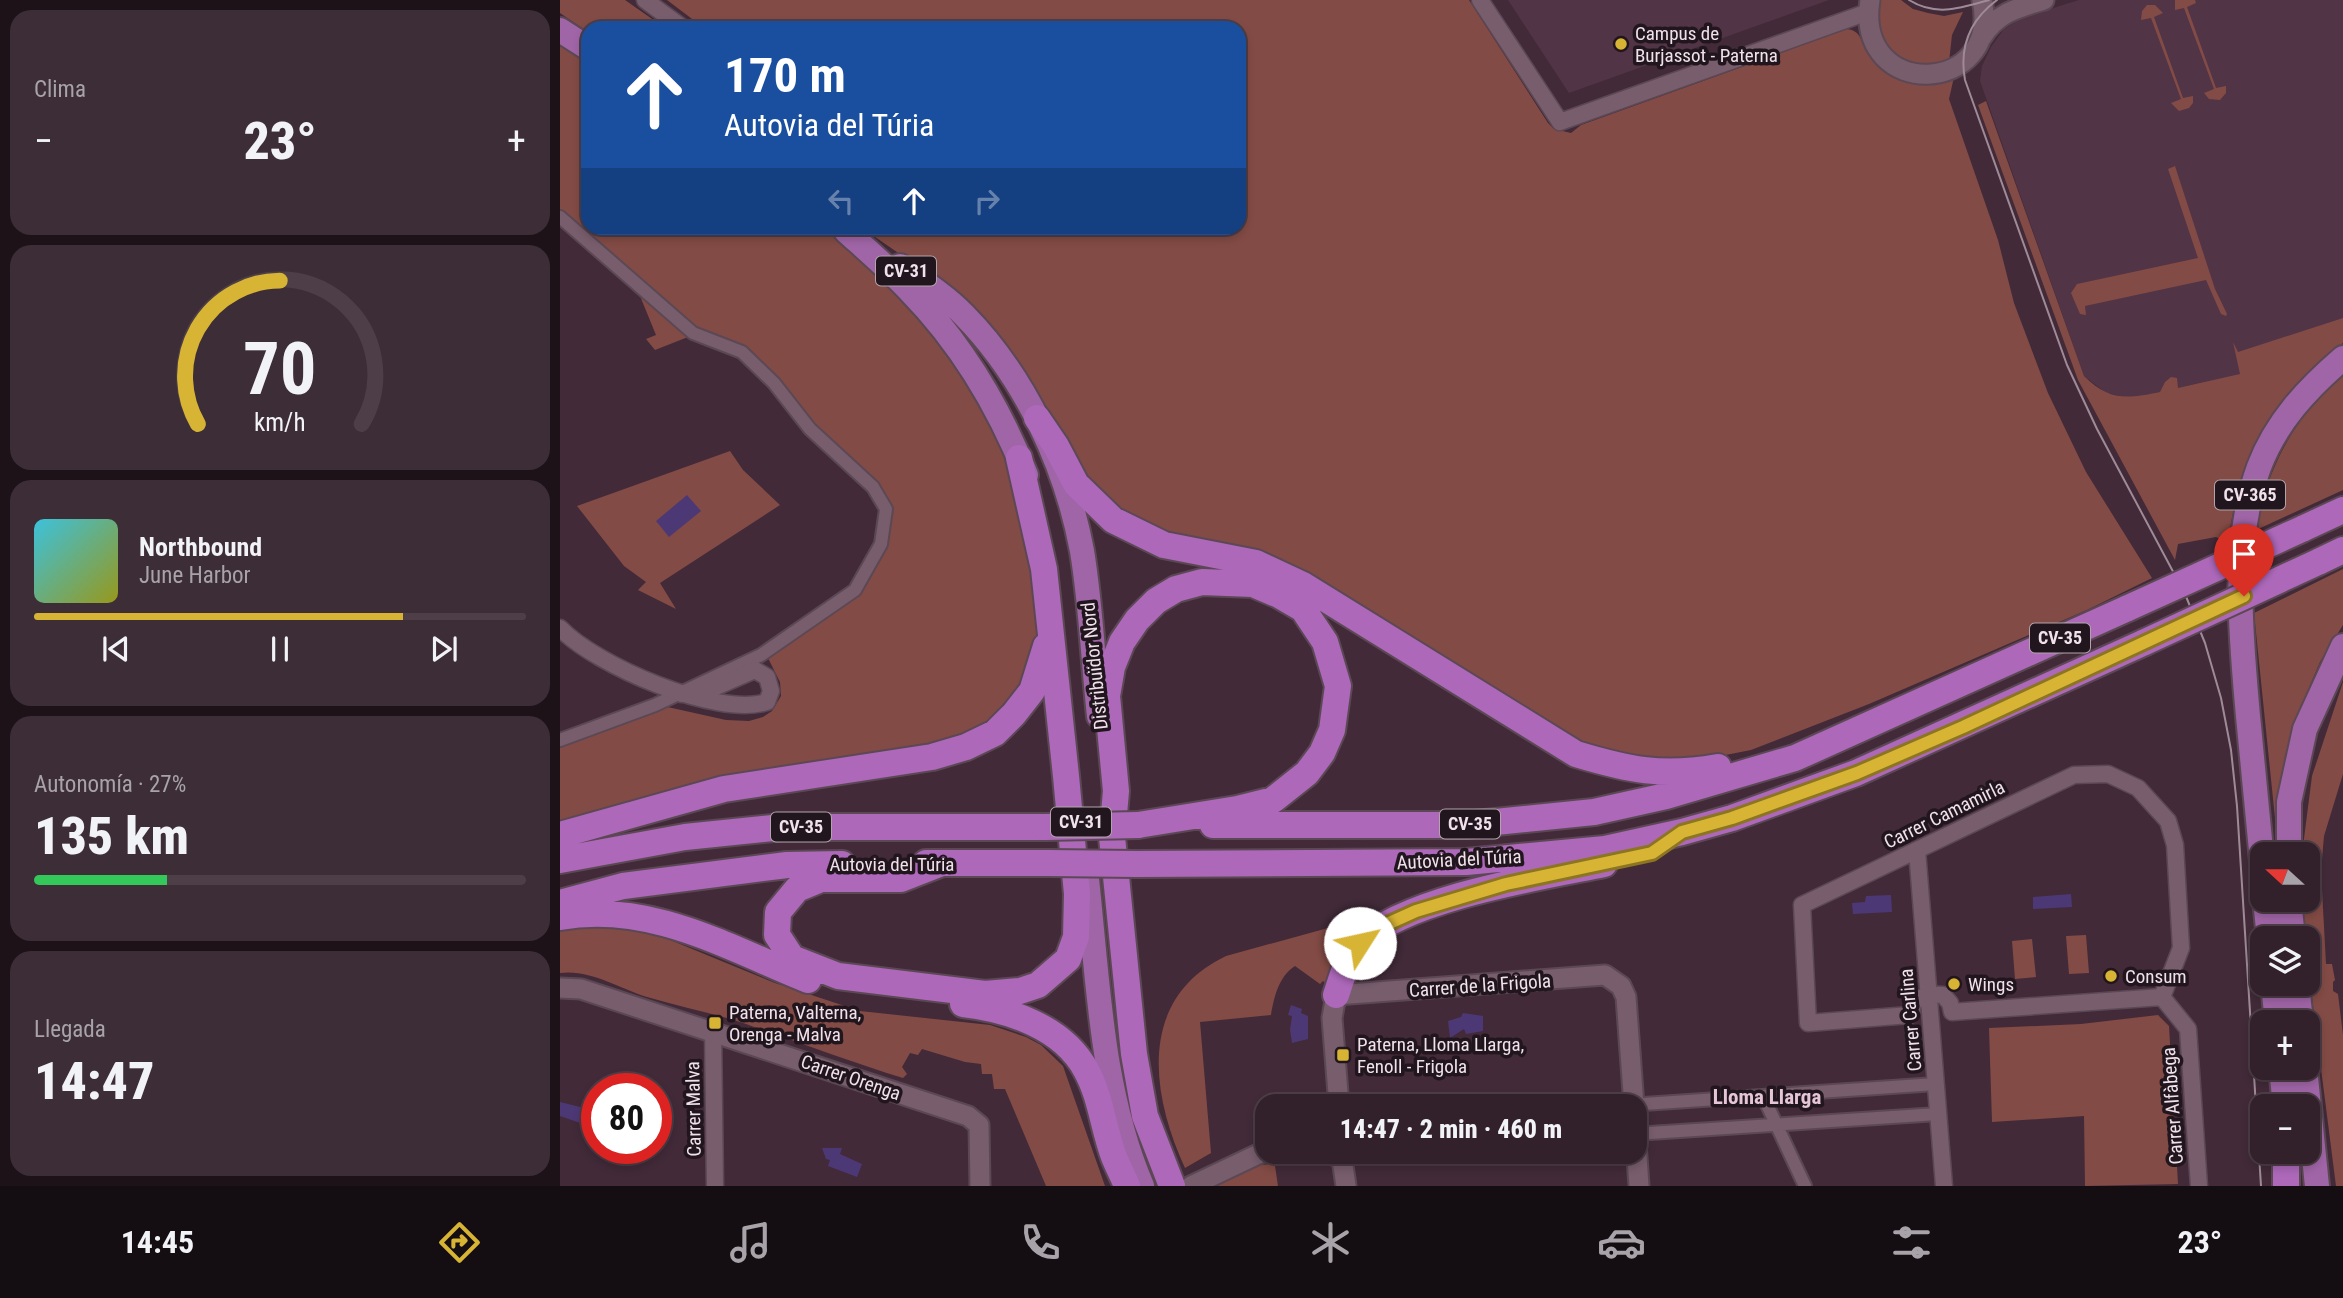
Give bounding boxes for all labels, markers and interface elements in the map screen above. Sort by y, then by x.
place label: Campus de Burjassot - Paterna [1635,22,1778,67]
marker: Campus de Burjassot - Paterna [1613,36,1629,52]
text: 170 m [724,47,846,104]
icon: ahead [609,49,700,140]
text: Clima [34,76,86,103]
text: Autovia del Túria [724,106,934,144]
text: 23° [243,111,317,172]
text: − [34,119,53,163]
text: + [507,119,526,163]
icon: left [822,182,860,220]
icon: ahead [895,182,933,220]
icon: right [968,182,1006,220]
road number: CV-31 [876,256,936,286]
text: 70 [243,326,317,412]
text: km/h [254,408,306,437]
road number: CV-365 [2215,480,2285,509]
pin [2214,524,2274,596]
text: Northbound [139,532,262,562]
icon: arrive [2225,535,2263,573]
text: June Harbor [139,562,251,589]
street label: Distribuïdor Nord [1076,601,1113,731]
road number: CV-35 [2030,624,2090,652]
icon: previous [97,630,135,668]
icon: pause [261,630,299,668]
icon: next [425,630,463,668]
text: Autonomía · 27% [34,771,186,798]
street label: Carrer Camamirla [1880,775,2008,854]
text: 135 km [34,806,189,867]
road number: CV-31 [1051,808,1111,836]
road number: CV-35 [1440,810,1500,838]
road number: CV-35 [771,812,831,842]
north arrow [2250,842,2320,912]
map controls [2250,842,2320,1164]
street label: Autovia del Túria [1396,845,1522,874]
street label: Autovia del Túria [830,853,954,876]
position arrow [1323,906,1397,980]
button: layers [2250,926,2320,996]
place label: Consum [2125,965,2187,988]
street label: Carrer Carlina [1895,968,1926,1072]
marker: Consum [2103,968,2119,984]
street label: Carrer de la Frigola [1408,969,1552,1002]
place label: Wings [1968,973,2014,996]
marker: Wings [1946,976,1962,992]
place label: Paterna, Valterna, Orenga - Malva [729,1001,861,1046]
button: + [2250,1010,2320,1080]
marker: Paterna, Valterna, Orenga - Malva [707,1015,723,1031]
text: Llegada [34,1016,106,1043]
place label: Paterna, Lloma Llarga, Fenoll - Frigola [1357,1033,1524,1078]
marker: Paterna, Lloma Llarga, Fenoll - Frigola [1335,1047,1351,1063]
street label: Carrer Alfàbega [2157,1047,2188,1165]
street label: Carrer Orenga [798,1050,904,1105]
text: 14:47 [34,1051,154,1112]
street label: Carrer Malva [681,1061,706,1157]
speed limit sign: 80 [581,1073,672,1164]
district label: Lloma Llarga [1713,1085,1821,1109]
button: − [2250,1094,2320,1164]
text: 14:47 · 2 min · 460 m [1340,1114,1562,1144]
icon: directions [435,1218,484,1267]
icon: music [726,1218,775,1267]
icon: phone [1016,1218,1065,1267]
icon: climate [1306,1218,1355,1267]
icon: car [1597,1218,1646,1267]
icon: filters [1887,1218,1936,1267]
text: 14:45 [121,1223,194,1261]
text: 23° [2178,1223,2222,1261]

